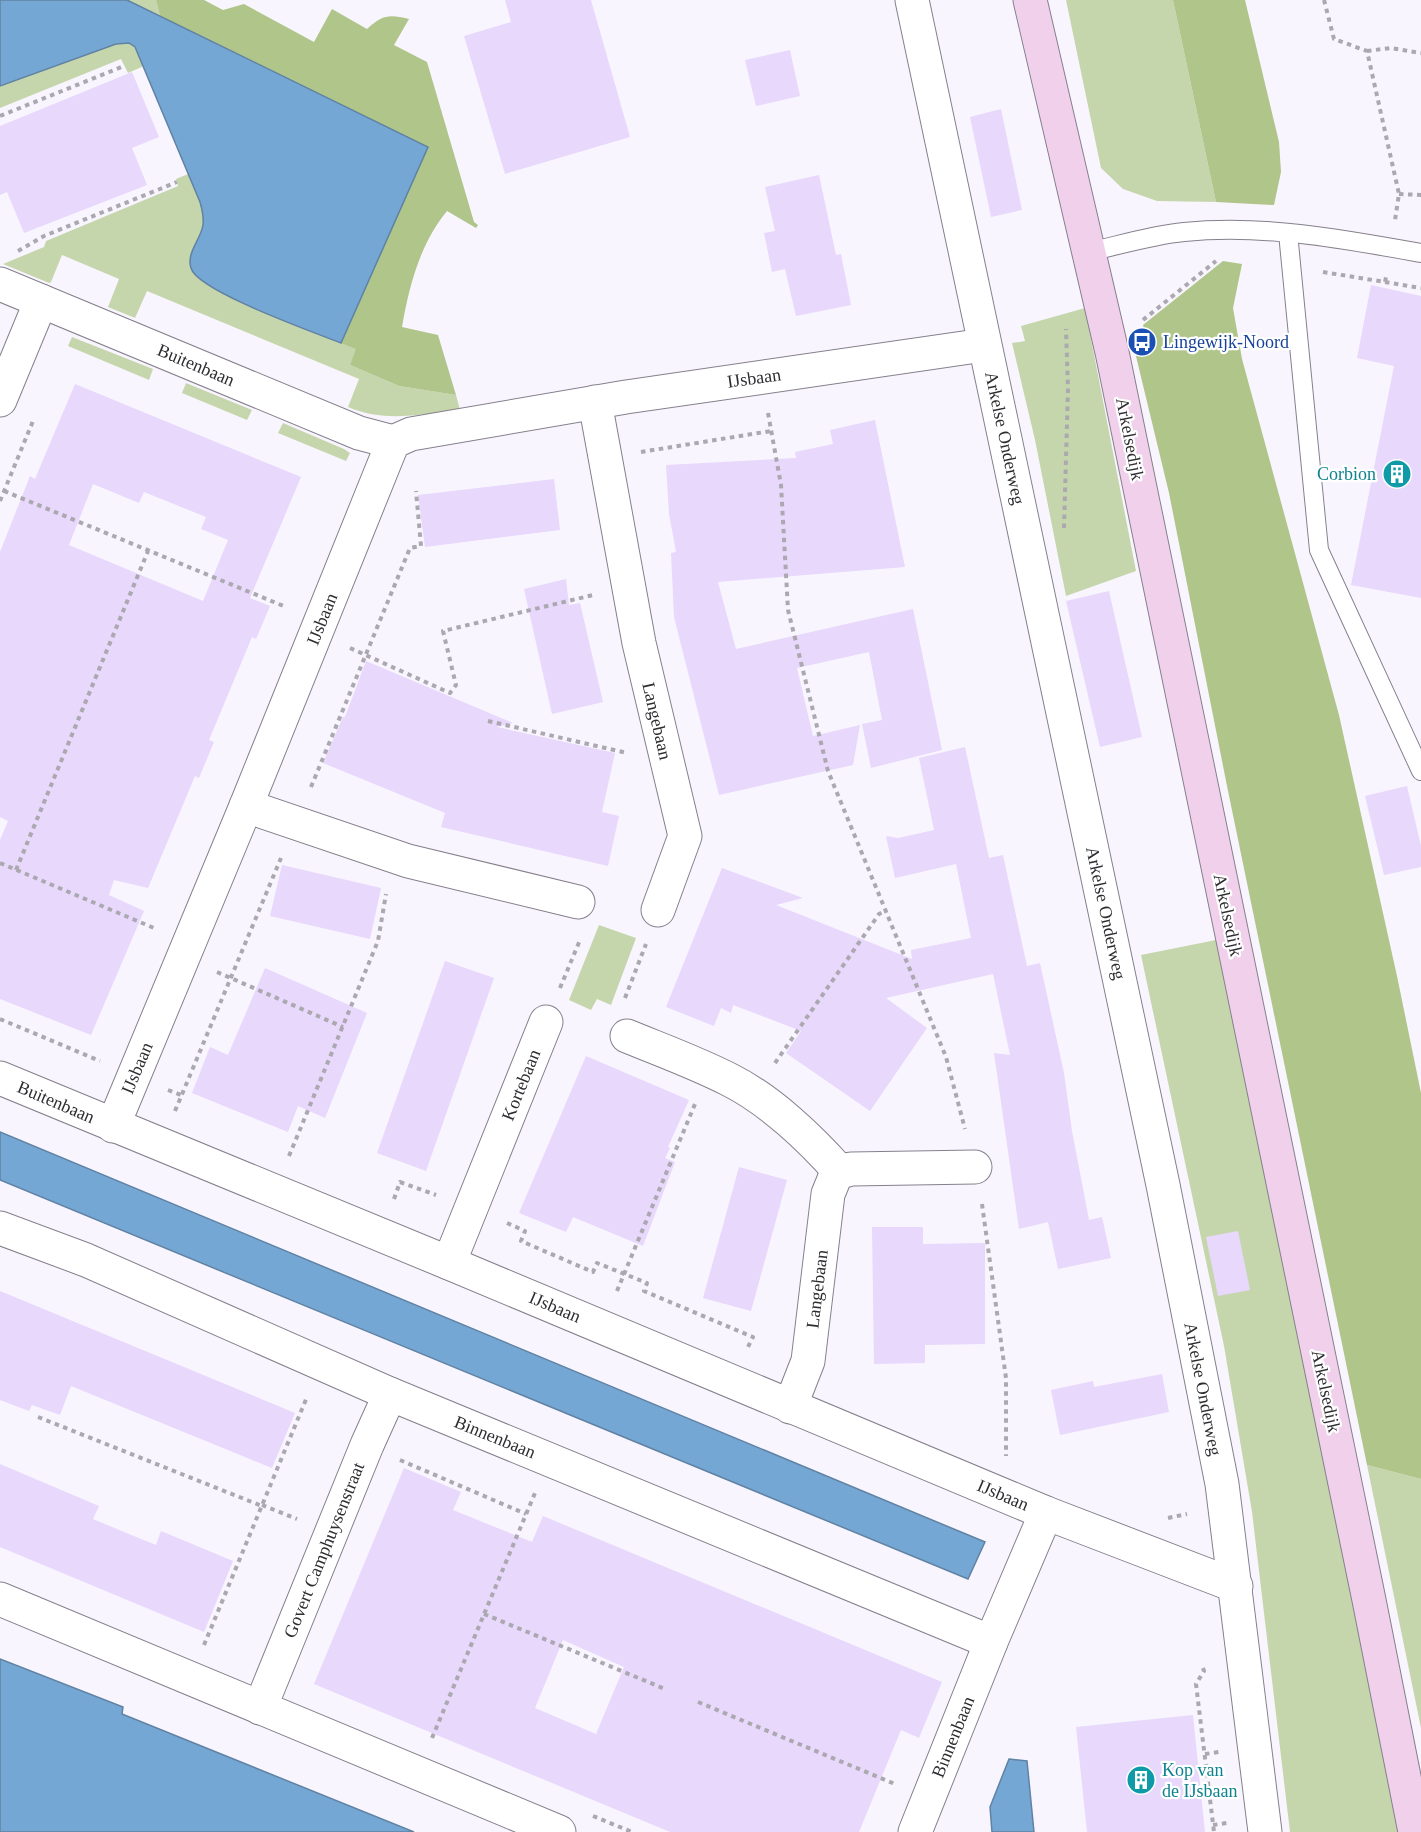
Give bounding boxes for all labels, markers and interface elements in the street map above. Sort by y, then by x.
bus stop icon: Lingewijk-Noord [1126,326,1158,358]
place label: Lingewijk-Noord [1163,332,1289,352]
street label: Buitenbaan [154,340,238,390]
street label: IJsbaan [726,364,782,392]
street label: Arkelse Onderweg [981,370,1029,506]
street label: Arkelsedijk [1112,396,1148,482]
building icon: Corbion [1381,458,1413,490]
place label: Corbion [1317,464,1376,484]
street label: IJsbaan [303,590,341,648]
street label: Langebaan [638,680,676,762]
street label: Arkelse Onderweg [1082,845,1130,981]
street label: Arkelsedijk [1209,872,1247,958]
street label: IJsbaan [117,1039,157,1097]
street label: Kortebaan [498,1046,544,1124]
street label: Buitenbaan [14,1077,98,1127]
street label: Langebaan [802,1249,832,1329]
street label: IJsbaan [526,1287,584,1327]
street label: Arkelse Onderweg [1180,1321,1226,1457]
street label: Arkelsedijk [1307,1348,1345,1434]
street label: Binnenbaan [451,1412,539,1462]
street label: Govert Camphuysenstraat [280,1459,368,1641]
street label: IJsbaan [974,1475,1032,1515]
street label: Binnenbaan [928,1693,978,1781]
place label: Kop van de IJsbaan [1162,1760,1237,1801]
building icon: Kop van de IJsbaan [1125,1764,1157,1796]

